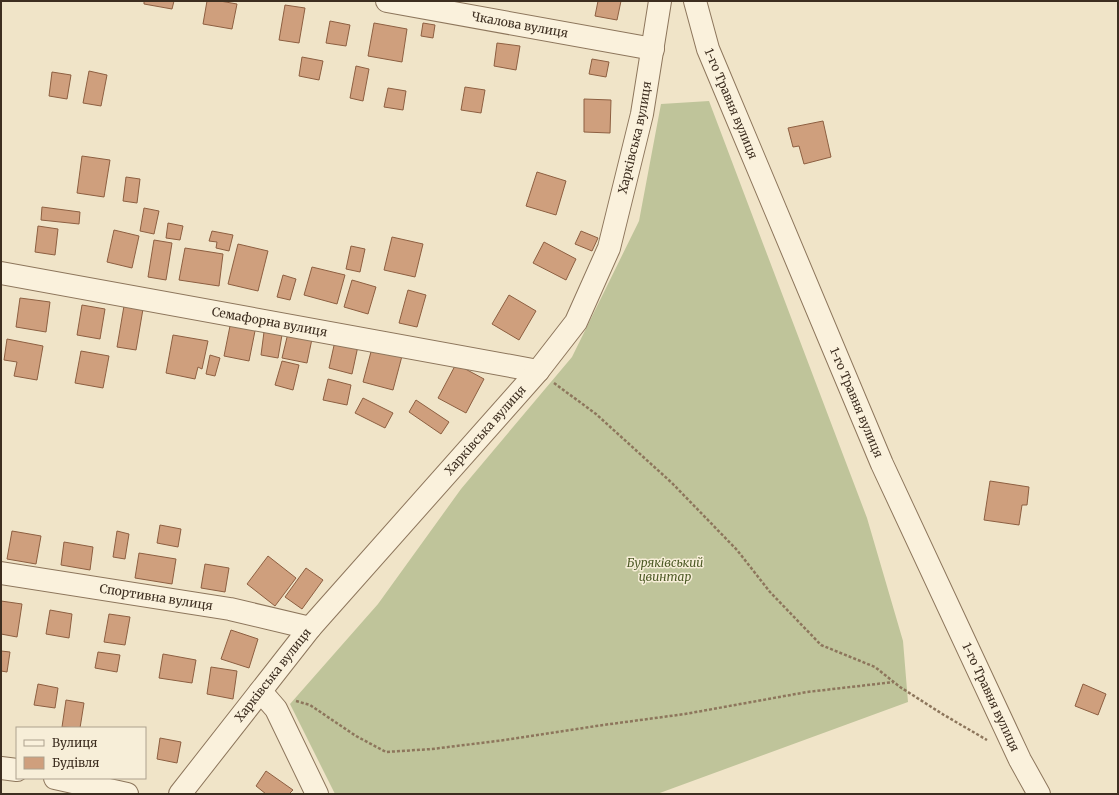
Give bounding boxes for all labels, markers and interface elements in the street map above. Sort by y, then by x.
street label: Чкалова вулиця [471,8,569,41]
street label: 1-го Травня вулиця [702,46,761,161]
street label: Харківська вулиця [615,80,654,195]
street label: Семафорна вулиця [211,304,329,339]
street label: 1-го Травня вулиця [827,345,886,460]
street label: Харківська вулиця [441,382,529,478]
park label: Буряківський цвинтар [627,555,703,584]
street label: Спортивна вулиця [98,581,214,613]
street label: Харківська вулиця [231,625,314,725]
street label: 1-го Травня вулиця [959,640,1023,754]
legend [16,727,146,779]
text: Вулиця [52,735,97,750]
text: Будівля [52,755,99,770]

